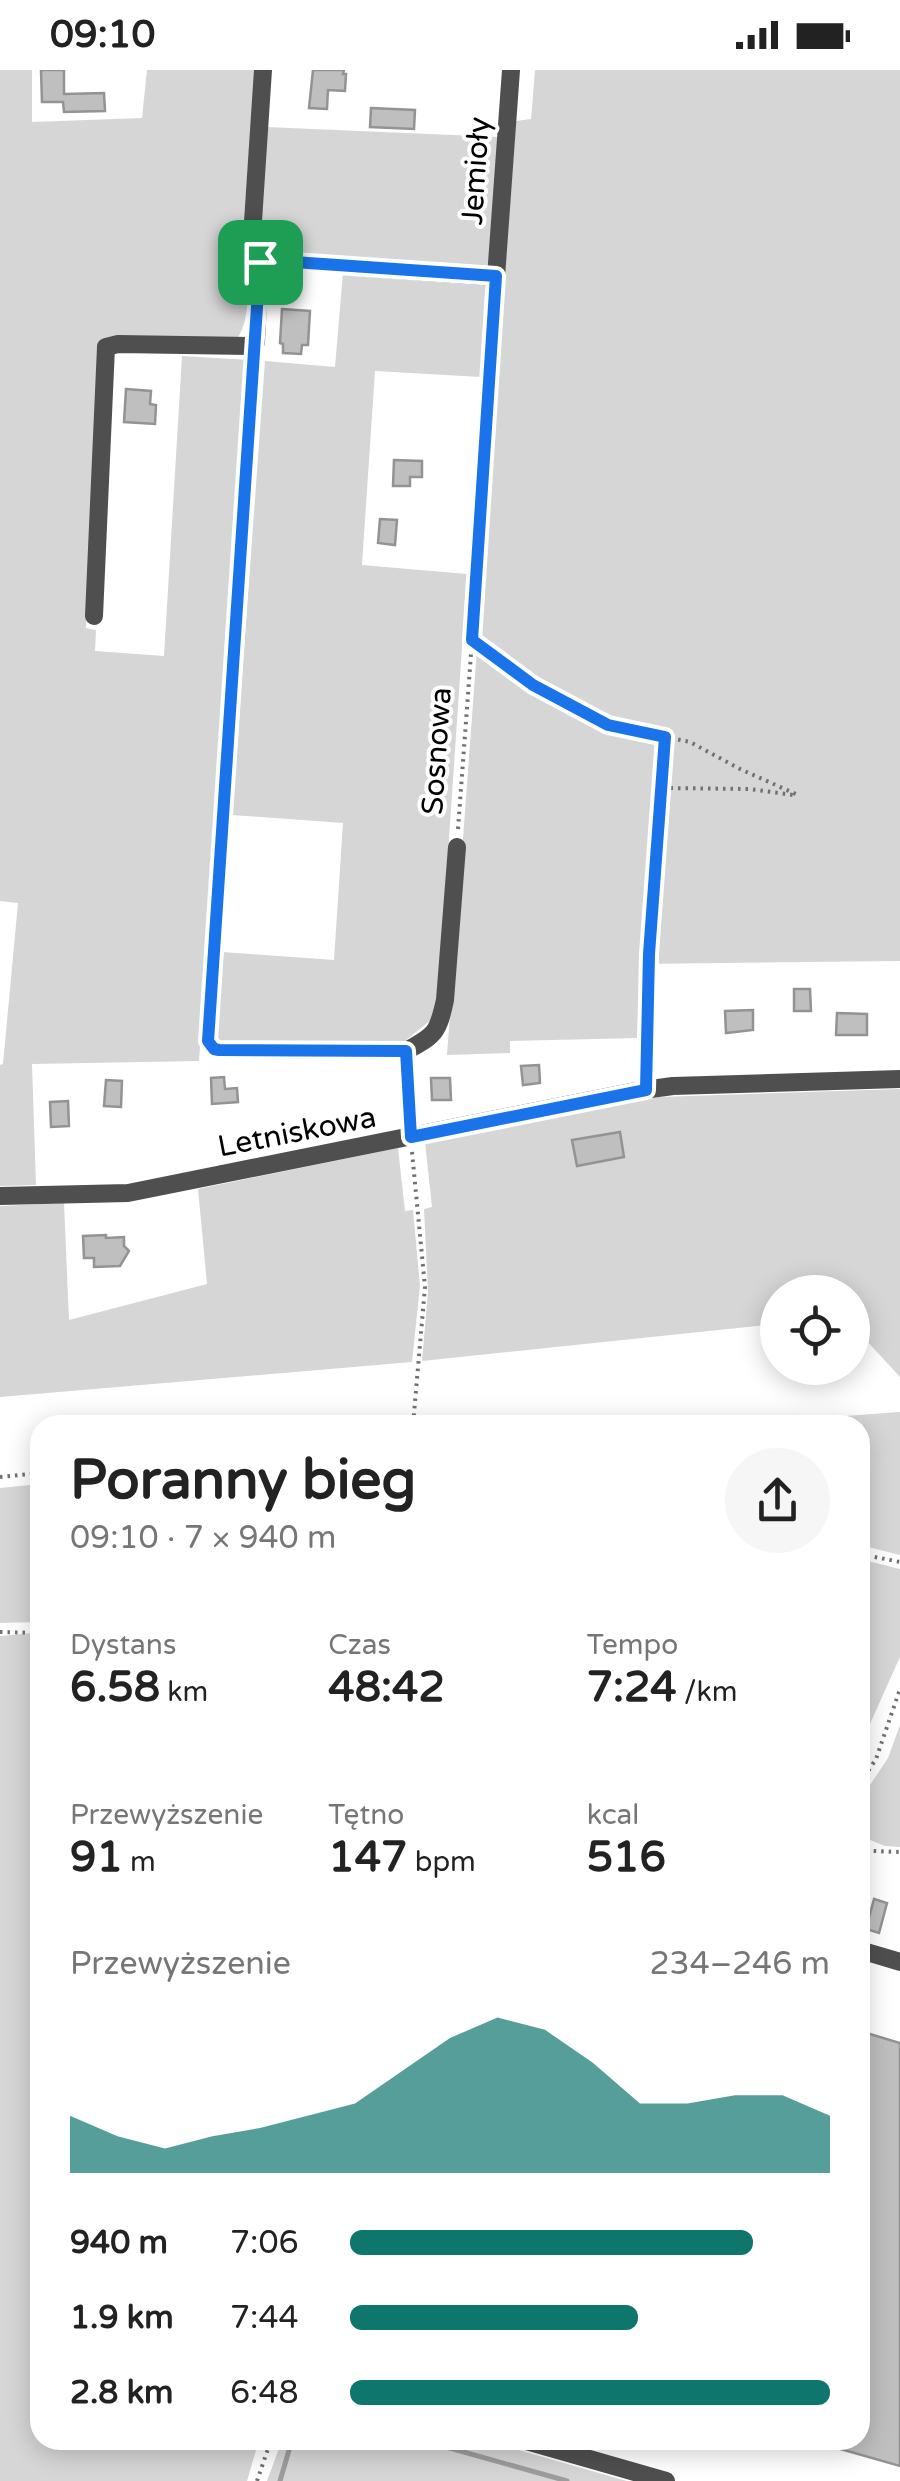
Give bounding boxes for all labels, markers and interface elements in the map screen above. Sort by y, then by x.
text: 09:10 [50,12,155,58]
street label: Jemioły [454,116,498,226]
pin [218,220,303,305]
icon: arrive [233,235,288,290]
street label: Sosnowa [414,686,460,816]
street label: Letniskowa [215,1099,379,1165]
map controls [760,1275,870,1385]
button: locate [760,1275,870,1385]
text: Poranny bieg [70,1448,416,1514]
button: share [725,1448,830,1553]
text: 09:10 · 7 × 940 m [70,1519,336,1557]
text: Dystans [70,1628,176,1662]
text: Czas [328,1628,391,1662]
text: Tempo [587,1628,678,1662]
text: 6.58 [70,1662,160,1713]
text: 48:42 [328,1662,445,1713]
text: 7:24 [587,1662,677,1713]
text: km [160,1675,208,1709]
text: /km [677,1675,737,1709]
text: Przewyższenie [70,1798,263,1832]
text: Tętno [328,1798,404,1832]
text: kcal [587,1798,639,1832]
text: 91 [70,1832,123,1883]
text: 147 [328,1832,407,1883]
text: 516 [587,1832,666,1883]
text: m [123,1845,156,1879]
text: bpm [407,1845,476,1879]
text: Przewyższenie [70,1945,291,1983]
text: 234–246 m [650,1945,830,1983]
text: 940 m [70,2224,168,2262]
text: 7:06 [230,2224,299,2262]
text: 1.9 km [70,2299,174,2337]
text: 7:44 [230,2299,299,2337]
text: 2.8 km [70,2374,174,2412]
text: 6:48 [230,2374,299,2412]

